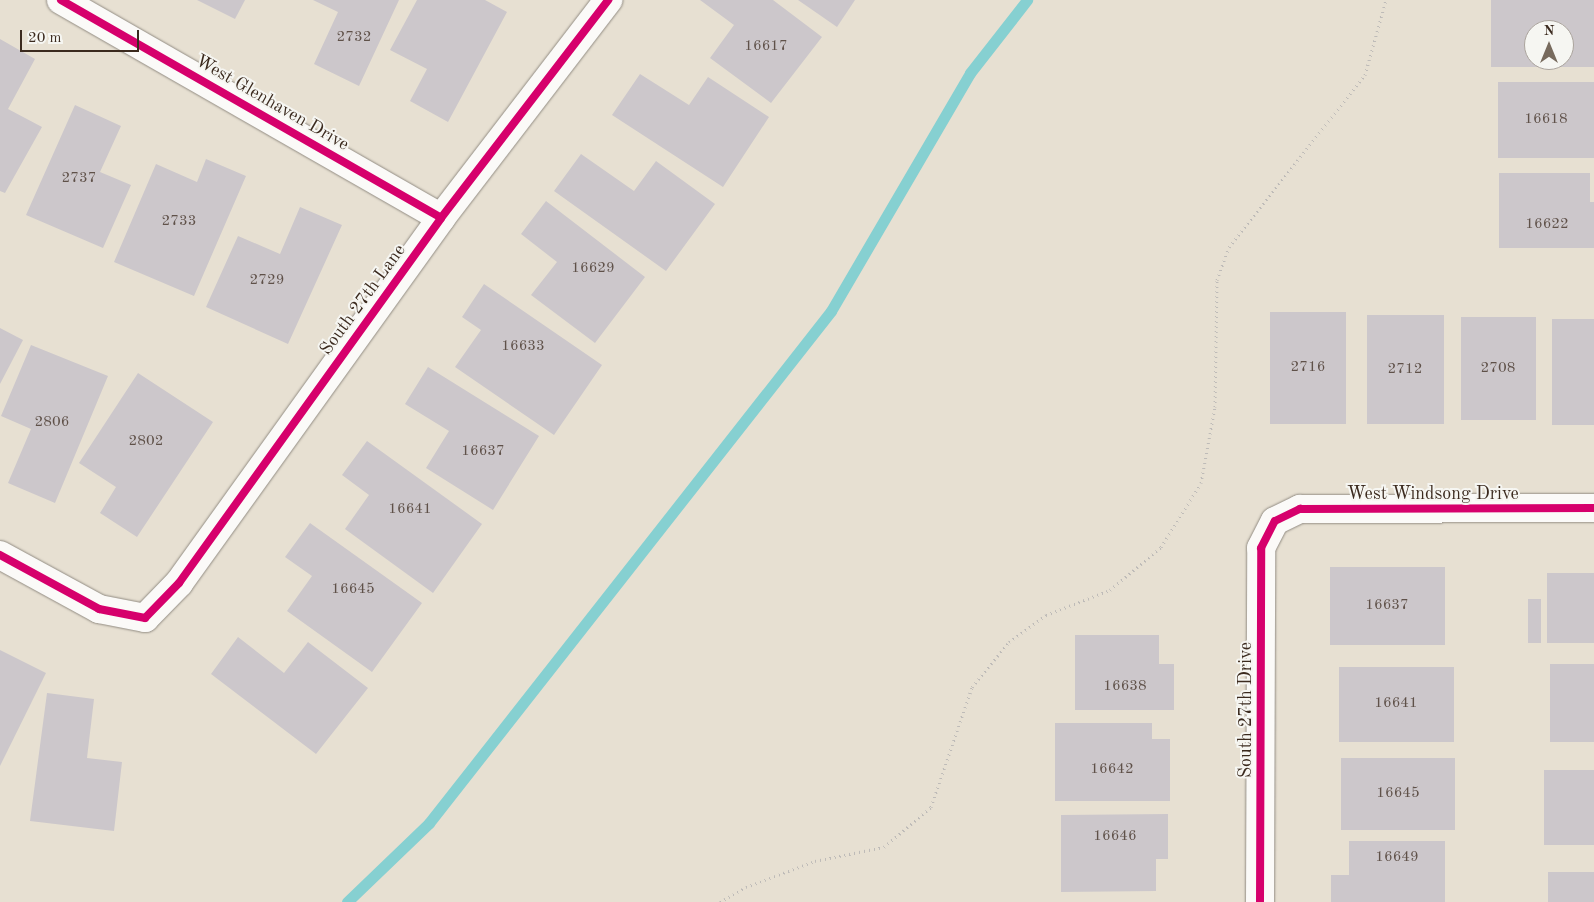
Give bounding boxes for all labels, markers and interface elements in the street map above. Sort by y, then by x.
scale bar [22,20,141,52]
north arrow [1524,20,1574,70]
text: N [1544,24,1554,38]
house number: 2732 [337,29,371,47]
text: 20 m [28,31,62,46]
house number: 16617 [744,38,788,56]
street label: West Glenhaven Drive [191,50,353,156]
house number: 16618 [1524,111,1568,129]
house number: 2737 [62,170,96,188]
house number: 2733 [162,213,196,231]
house number: 16622 [1525,216,1569,234]
street label: South 27th Lane [316,240,410,360]
house number: 16629 [571,260,615,278]
house number: 2729 [250,272,284,290]
house number: 16633 [501,338,545,356]
house number: 2716 [1291,359,1325,377]
house number: 2708 [1481,360,1515,378]
house number: 2712 [1388,361,1422,379]
house number: 2806 [35,414,69,432]
house number: 2802 [129,433,163,451]
house number: 16637 [461,443,505,461]
street label: West Windsong Drive [1347,483,1519,505]
house number: 16641 [388,501,432,519]
house number: 16645 [331,581,375,599]
house number: 16637 [1365,597,1409,615]
street label: South 27th Drive [1235,642,1257,778]
house number: 16638 [1103,678,1147,696]
house number: 16641 [1374,695,1418,713]
house number: 16642 [1090,761,1134,779]
house number: 16645 [1376,785,1420,803]
house number: 16646 [1093,828,1137,846]
house number: 16649 [1375,849,1419,867]

